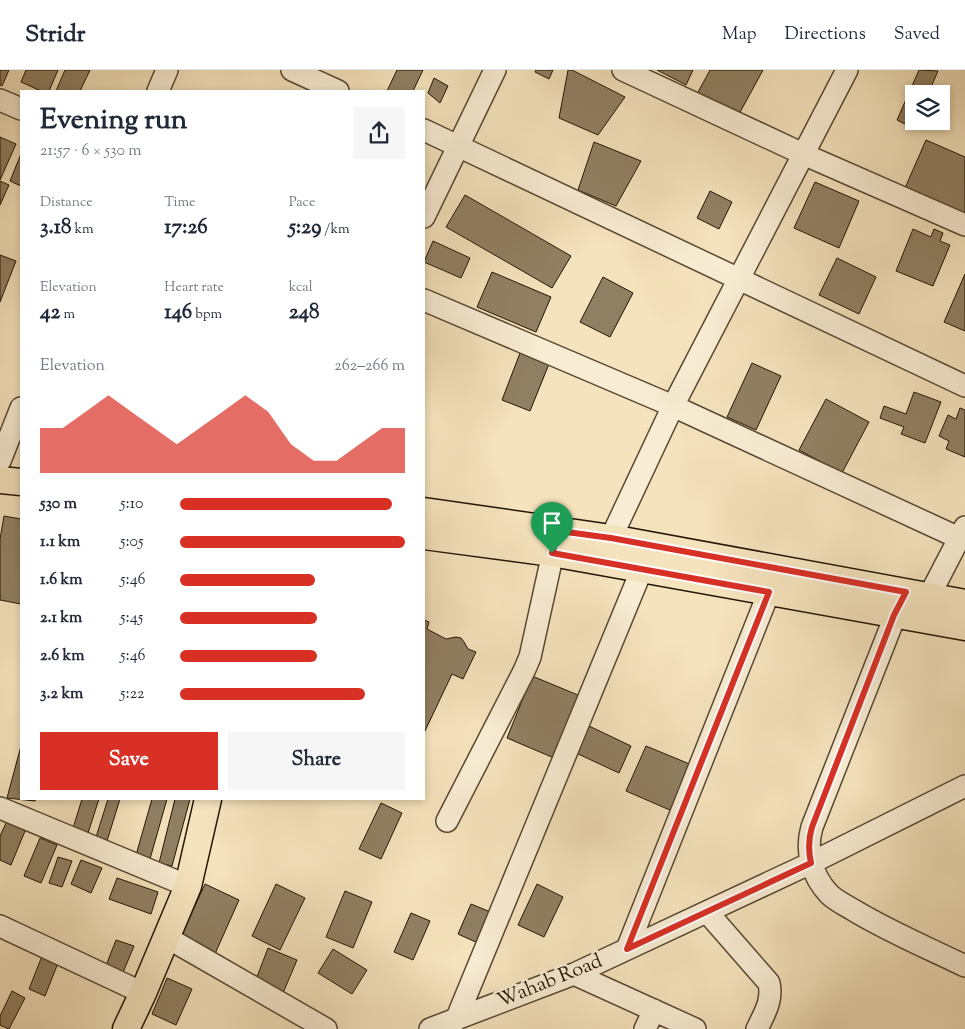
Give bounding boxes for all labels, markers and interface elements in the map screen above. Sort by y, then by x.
text: Stridr [25,18,86,52]
text: Map [722,22,757,48]
text: Directions [785,22,866,48]
text: Saved [894,22,940,48]
map controls [905,85,950,130]
button: layers [905,85,950,130]
text: Evening run [40,101,187,141]
button: share [353,107,405,159]
text: 21:57 · 6 × 530 m [40,140,142,163]
text: Distance [40,193,93,213]
text: Time [164,193,195,213]
text: Pace [289,193,315,213]
text: 3.18 [40,213,71,243]
text: 17:26 [164,213,208,243]
text: 5:29 [289,213,321,243]
text: km [71,220,94,240]
text: /km [321,220,350,240]
text: Elevation [40,278,97,298]
text: Heart rate [164,278,224,298]
text: kcal [289,278,313,298]
text: 42 [40,298,60,328]
text: 146 [164,298,192,328]
text: 248 [289,298,320,328]
text: m [60,305,75,325]
text: bpm [192,305,222,325]
text: Elevation [40,355,105,378]
text: 262–266 m [334,355,405,378]
text: 530 m [40,493,77,516]
text: 5:10 [120,493,143,516]
pin [531,502,573,553]
icon: arrive [538,509,566,537]
text: 1.1 km [40,531,80,554]
text: 5:05 [120,531,143,554]
text: 1.6 km [40,569,82,592]
text: 5:46 [120,569,146,592]
text: 2.1 km [40,607,82,630]
text: 5:45 [120,607,143,630]
text: 2.6 km [40,645,85,668]
text: 5:46 [120,645,146,668]
text: 3.2 km [40,683,83,706]
text: 5:22 [120,683,145,706]
button: Save [40,732,218,790]
button: Share [228,732,405,790]
street label: Wahab Road [493,948,607,1016]

